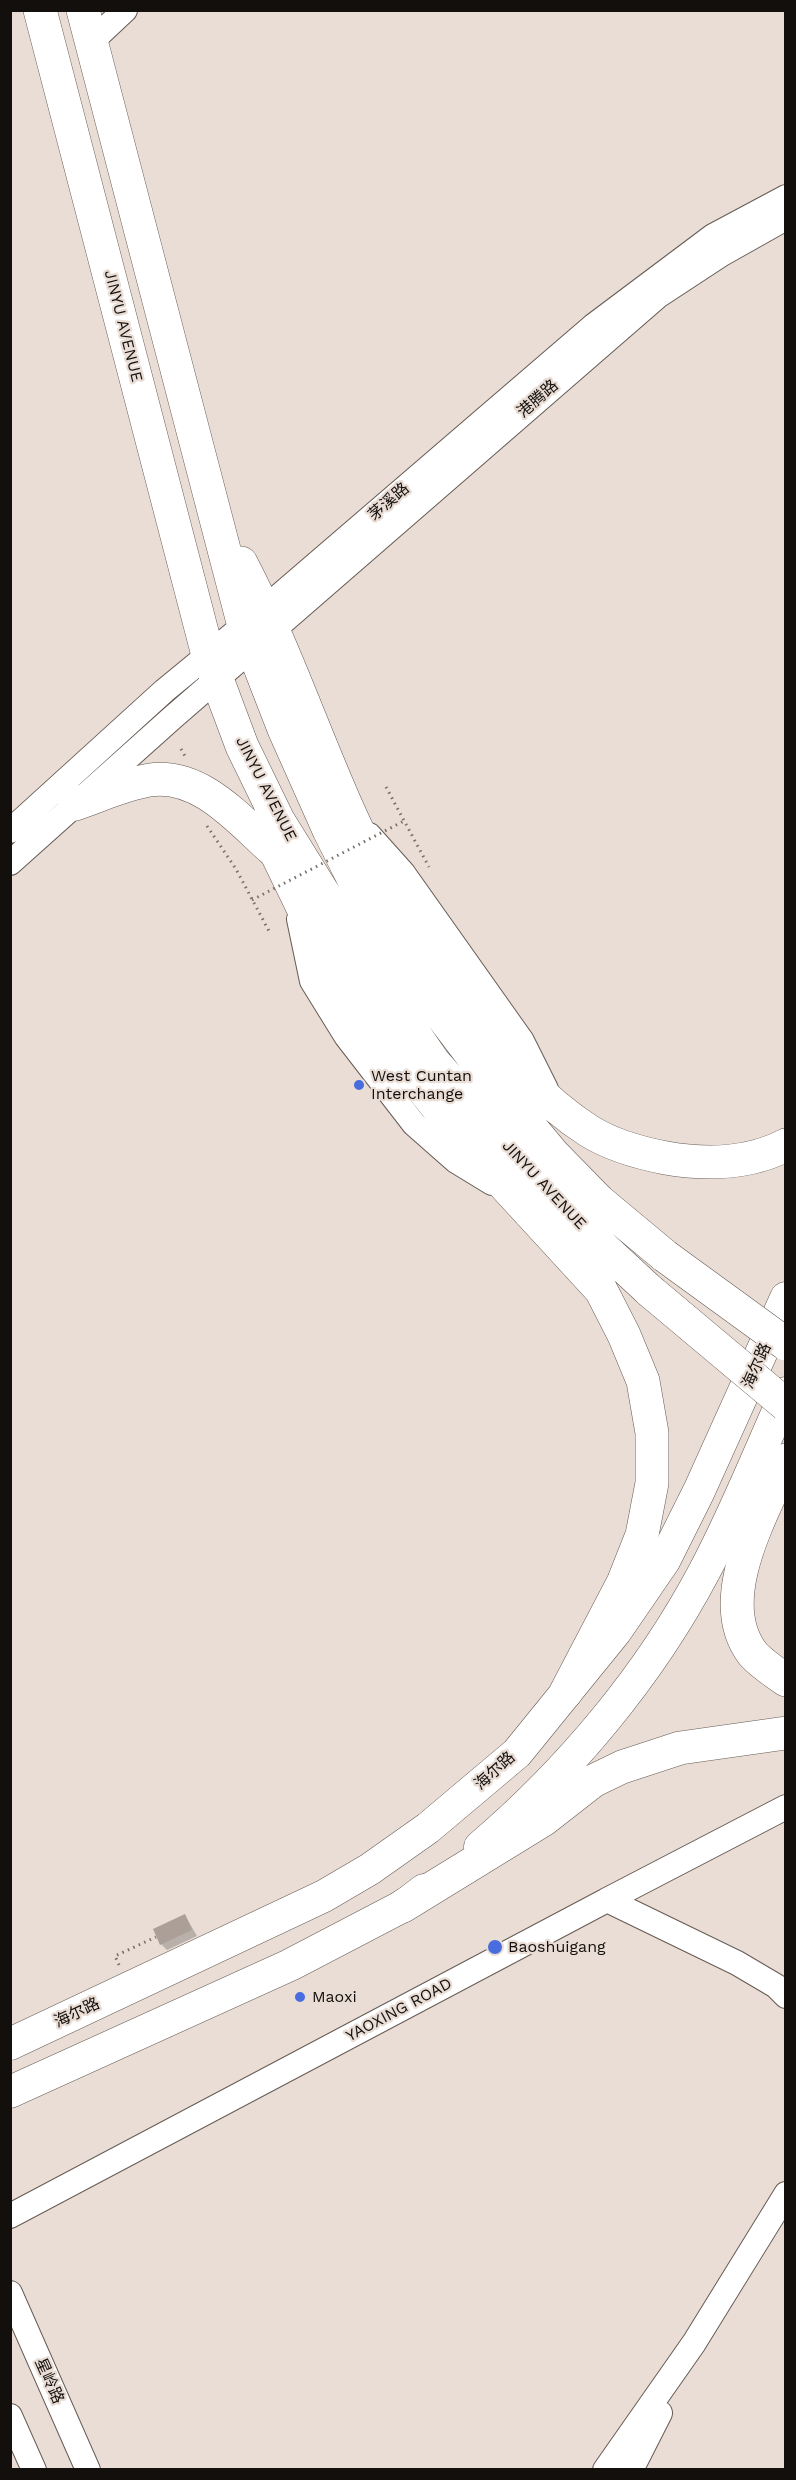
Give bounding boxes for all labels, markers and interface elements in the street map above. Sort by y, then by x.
street label: JINYU AVENUE [100,268,146,384]
street label: 港腾路 [514,376,562,422]
street label: 茅溪路 [365,479,413,525]
street label: JINYU AVENUE [231,733,301,845]
place label: West Cuntan Interchange [371,1066,472,1104]
marker: West Cuntan Interchange [352,1078,366,1092]
street label: JINYU AVENUE [498,1136,590,1234]
street label: 海尔路 [738,1340,776,1392]
street label: 海尔路 [471,1748,519,1794]
place label: Baoshuigang [508,1937,606,1957]
marker: Baoshuigang [486,1938,504,1956]
street label: YAOXING ROAD [343,1974,455,2046]
place label: Maoxi [312,1987,357,2007]
marker: Maoxi [293,1990,307,2004]
street label: 海尔路 [51,1994,103,2032]
street label: 星岭路 [30,2355,68,2407]

